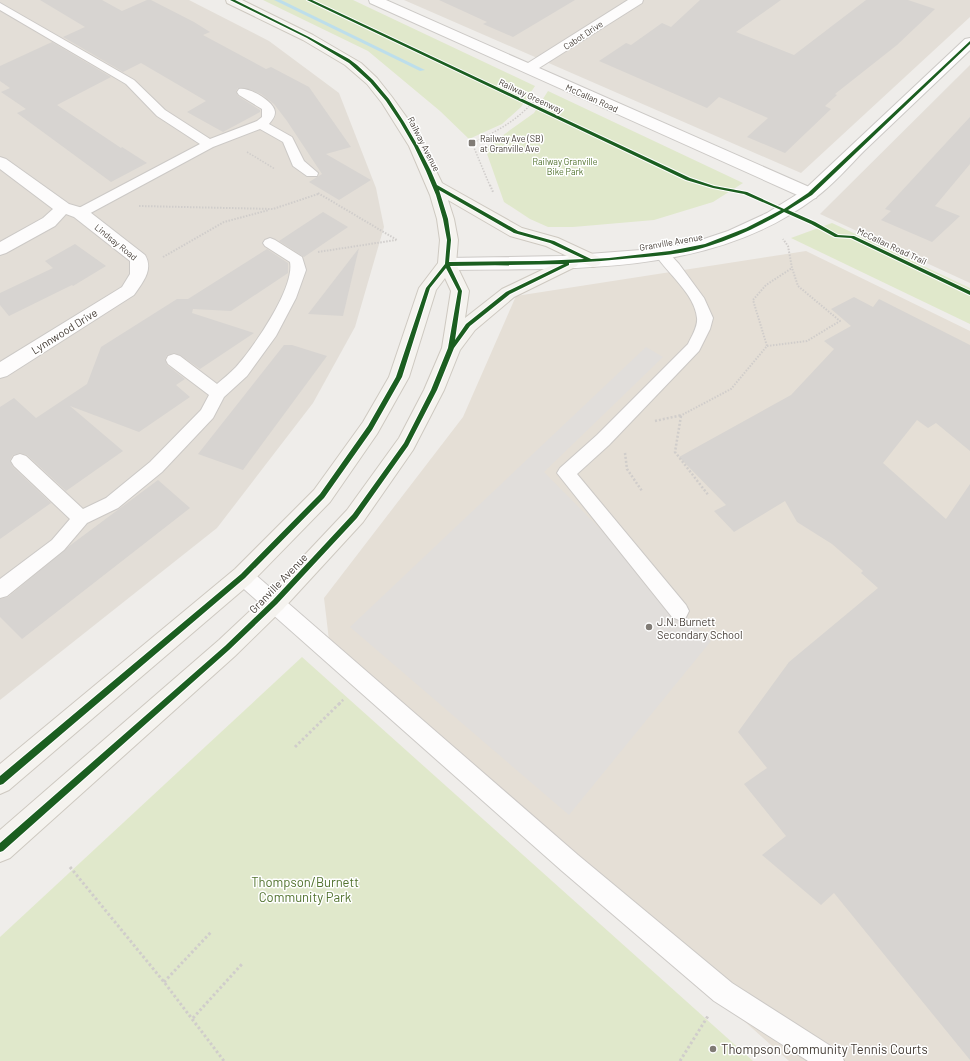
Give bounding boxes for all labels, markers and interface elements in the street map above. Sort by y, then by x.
street label: Cabot Drive [561,18,605,52]
street label: Railway Greenway [497,76,565,116]
street label: McCallan Road [564,82,620,115]
street label: Railway Avenue [405,115,443,173]
place label: Railway Ave (SB) at Granville Ave [480,133,544,154]
marker: Railway Ave (SB) at Granville Ave [467,138,477,148]
park label: Railway Granville Bike Park [532,156,598,177]
street label: Lindsay Road [92,221,140,263]
street label: McCallan Road Trail [856,225,928,267]
street label: Granville Avenue [639,231,704,253]
street label: Lynnwood Drive [29,305,100,356]
street label: Granville Avenue [246,550,310,616]
place label: J.N. Burnett Secondary School [657,615,743,641]
marker: J.N. Burnett Secondary School [644,622,654,632]
park label: Thompson/Burnett Community Park [251,874,359,905]
place label: Thompson Community Tennis Courts [721,1041,928,1057]
marker: Thompson Community Tennis Courts [708,1044,718,1054]

